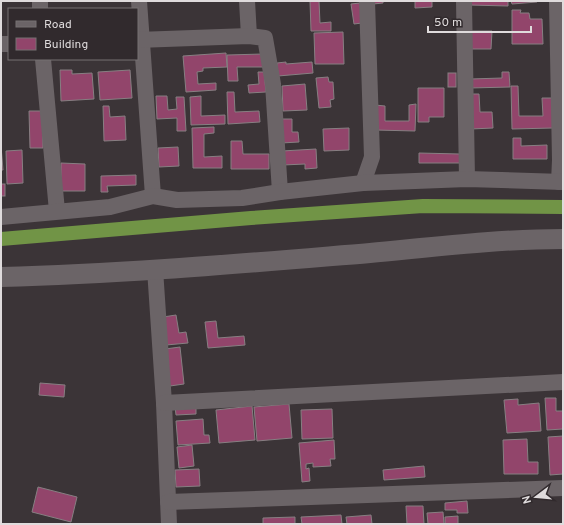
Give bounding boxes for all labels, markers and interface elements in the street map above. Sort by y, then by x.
legend [8,8,138,60]
scale bar [428,8,531,34]
text: 50 m [434,15,462,31]
text: Road [44,17,72,33]
text: Building [44,37,88,53]
north arrow [516,477,556,517]
text: N [520,494,535,505]

